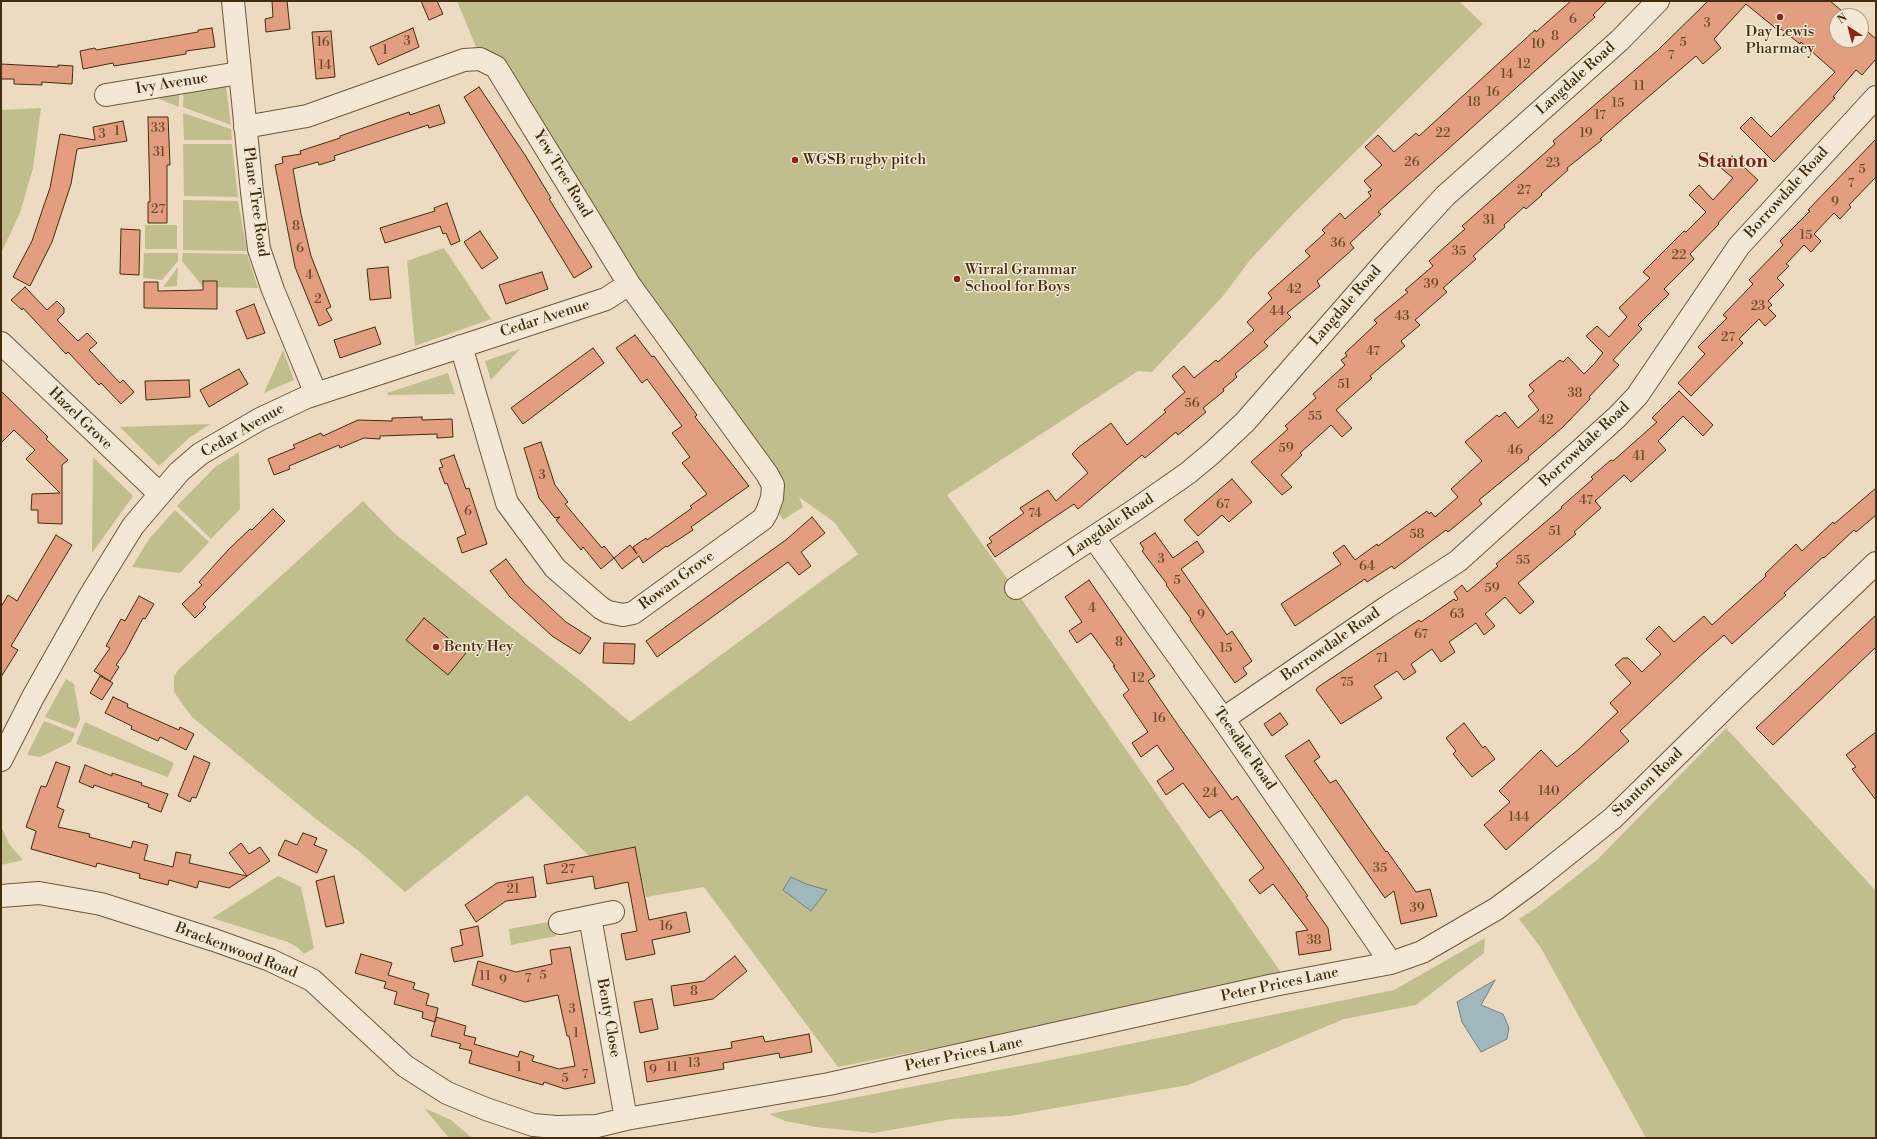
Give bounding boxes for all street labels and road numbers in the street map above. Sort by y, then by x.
street label: Langdale Road [1533,39,1619,119]
street label: Ivy Avenue [135,69,209,99]
street label: Yew Tree Road [529,127,595,221]
street label: Borrowdale Road [1741,144,1833,242]
street label: Plane Tree Road [238,146,272,258]
street label: Langdale Road [1306,262,1386,350]
street label: Cedar Avenue [498,296,592,342]
street label: Hazel Grove [44,384,116,454]
street label: Borrowdale Road [1536,399,1634,491]
street label: Cedar Avenue [198,400,288,462]
street label: Langdale Road [1064,491,1158,561]
street label: Rowan Grove [636,548,718,614]
street label: Borrowdale Road [1278,604,1384,686]
street label: Teesdale Road [1209,704,1279,794]
street label: Stanton Road [1609,745,1687,821]
street label: Brackenwood Road [172,919,300,983]
street label: Peter Prices Lane [1219,964,1341,1006]
street label: Benty Close [592,977,624,1059]
street label: Peter Prices Lane [903,1034,1025,1076]

